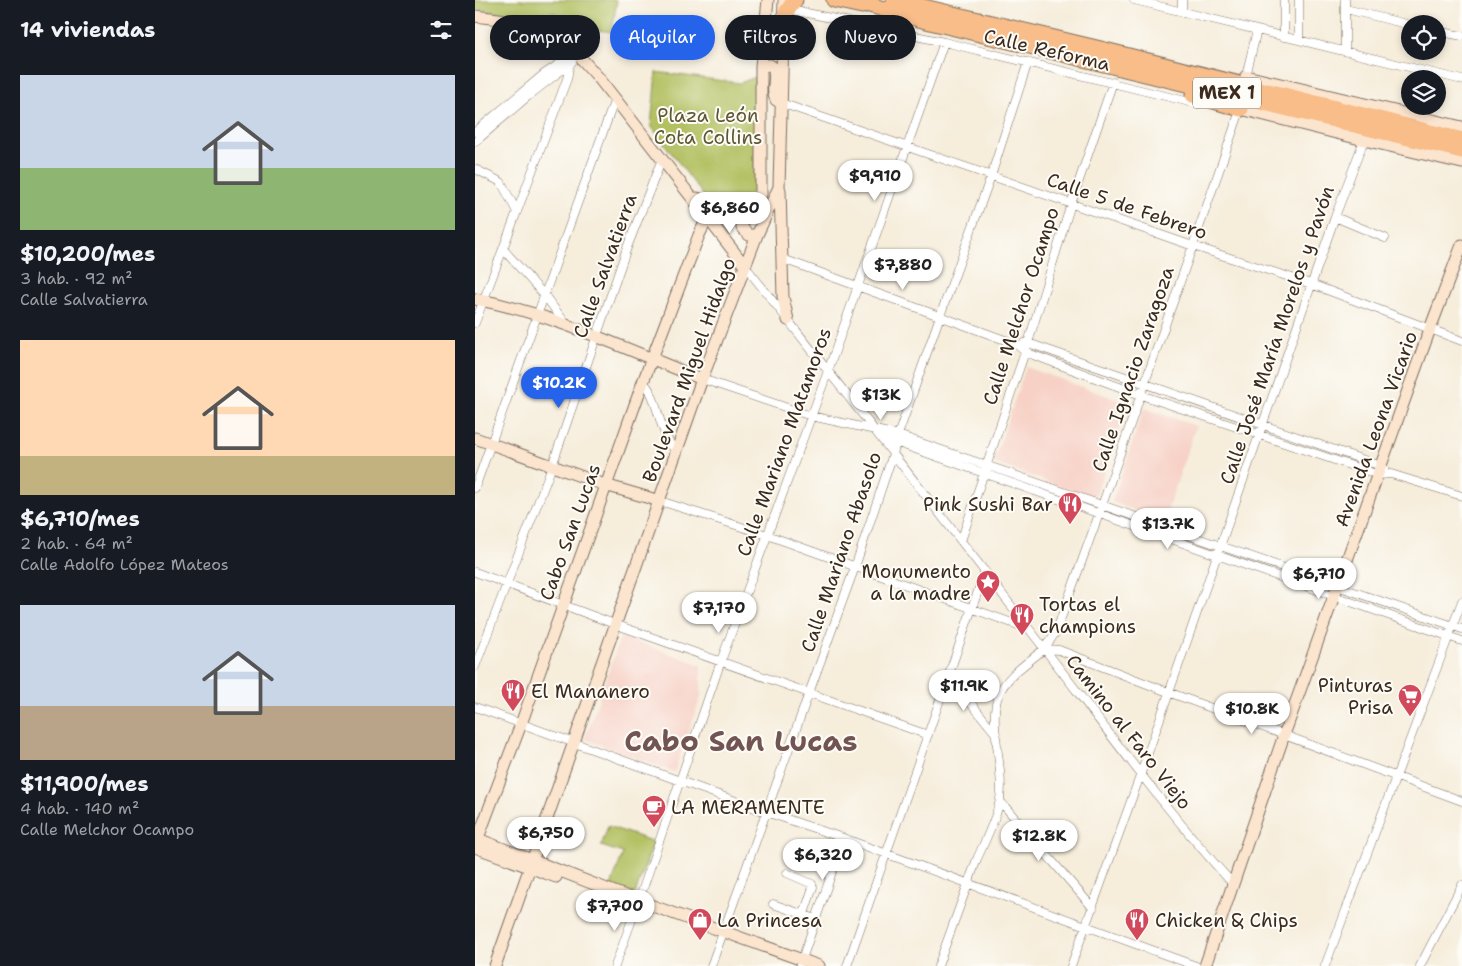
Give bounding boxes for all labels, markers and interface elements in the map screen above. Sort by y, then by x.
chip: Comprar [490,15,600,60]
chip: Alquilar [610,15,715,60]
chip: Filtros [725,15,816,60]
chip: Nuevo [826,15,916,60]
map controls [1401,15,1446,115]
button: locate [1401,15,1446,60]
text: 14 viviendas [20,16,155,44]
icon: filters [427,16,455,44]
street label: Calle Reforma [981,23,1113,77]
button: layers [1401,70,1446,115]
road number: MEX 1 [1193,78,1261,109]
park label: Plaza León Cota Collins [654,103,762,150]
icon: home [193,108,283,198]
pin: $9,910 [834,160,916,202]
text: $9,910 [849,165,901,186]
street label: Calle 5 de Febrero [1044,167,1210,245]
street label: Calle José María Morelos y Pavón [1214,182,1340,488]
street label: Calle Salvatierra [567,190,643,342]
pin: $6,860 [689,192,771,234]
text: $6,860 [700,197,760,218]
street label: Calle Melchor Ocampo [977,204,1065,408]
text: $10,200/mes [20,240,155,268]
pin: $7,880 [862,248,944,291]
street label: Boulevard Miguel Hidalgo [637,254,741,486]
text: $7,880 [874,254,932,275]
street label: Calle Ignacio Zaragoza [1086,263,1180,475]
text: 3 hab. · 92 m² [20,268,133,289]
text: Calle Salvatierra [20,289,148,310]
street label: Calle Mariano Matamoros [731,324,837,560]
street label: Avenida Leona Vicario [1329,328,1423,530]
pin: $10.2K [518,366,600,409]
text: $10.2K [532,372,586,393]
icon: home [193,373,283,463]
pin: $13K [851,378,911,421]
text: $13K [861,384,901,405]
street label: Calle Mariano Abasolo [795,449,887,655]
street label: Cabo San Lucas [534,460,606,604]
restaurant icon: Pink Sushi Bar [1057,491,1083,525]
place label: Pink Sushi Bar [923,492,1053,517]
text: $6,710/mes [20,505,140,533]
pin: $13.7K [1127,508,1209,550]
text: $13.7K [1141,513,1195,534]
text: 2 hab. · 64 m² [20,533,133,554]
text: Calle Adolfo López Mateos [20,554,229,575]
pin: $6,710 [1278,558,1360,600]
place label: Monumento a la madre [862,559,971,606]
text: $6,710 [1292,563,1346,584]
place icon: Monumento a la madre [975,569,1001,603]
pin: $7,170 [678,592,760,634]
place label: Tortas el champions [1039,592,1136,639]
text: $7,170 [693,597,745,618]
restaurant icon: Tortas el champions [1009,602,1035,636]
icon: home [193,638,283,728]
street label: Camino al Faro Viejo [1061,649,1197,815]
pin: $11.9K [923,670,1005,712]
place label: Pinturas Prisa [1318,673,1393,720]
text: $11.9K [940,675,988,696]
restaurant icon: El Mananero [500,678,526,712]
place label: El Mananero [531,679,650,704]
supermarket icon: Pinturas Prisa [1397,683,1423,717]
pin: $10.8K [1211,692,1293,735]
text: $10.8K [1225,698,1279,719]
district label: Cabo San Lucas [624,721,858,760]
text: $11,900/mes [20,770,148,798]
cafe icon: LA MERAMENTE [641,794,667,828]
place label: LA MERAMENTE [671,795,825,820]
text: 4 hab. · 140 m² [20,798,139,819]
pin: $6,750 [505,816,587,859]
text: Calle Melchor Ocampo [20,819,194,840]
pin: $12.8K [998,820,1080,862]
text: $6,750 [518,822,574,843]
text: $12.8K [1012,825,1066,846]
pin: $6,320 [782,838,864,881]
text: $6,320 [794,844,852,865]
pin: $7,700 [574,890,656,932]
text: $7,700 [587,895,643,916]
shop icon: La Princesa [687,907,713,941]
restaurant icon: Chicken & Chips [1124,907,1150,941]
place label: La Princesa [717,908,822,933]
place label: Chicken & Chips [1155,908,1298,933]

